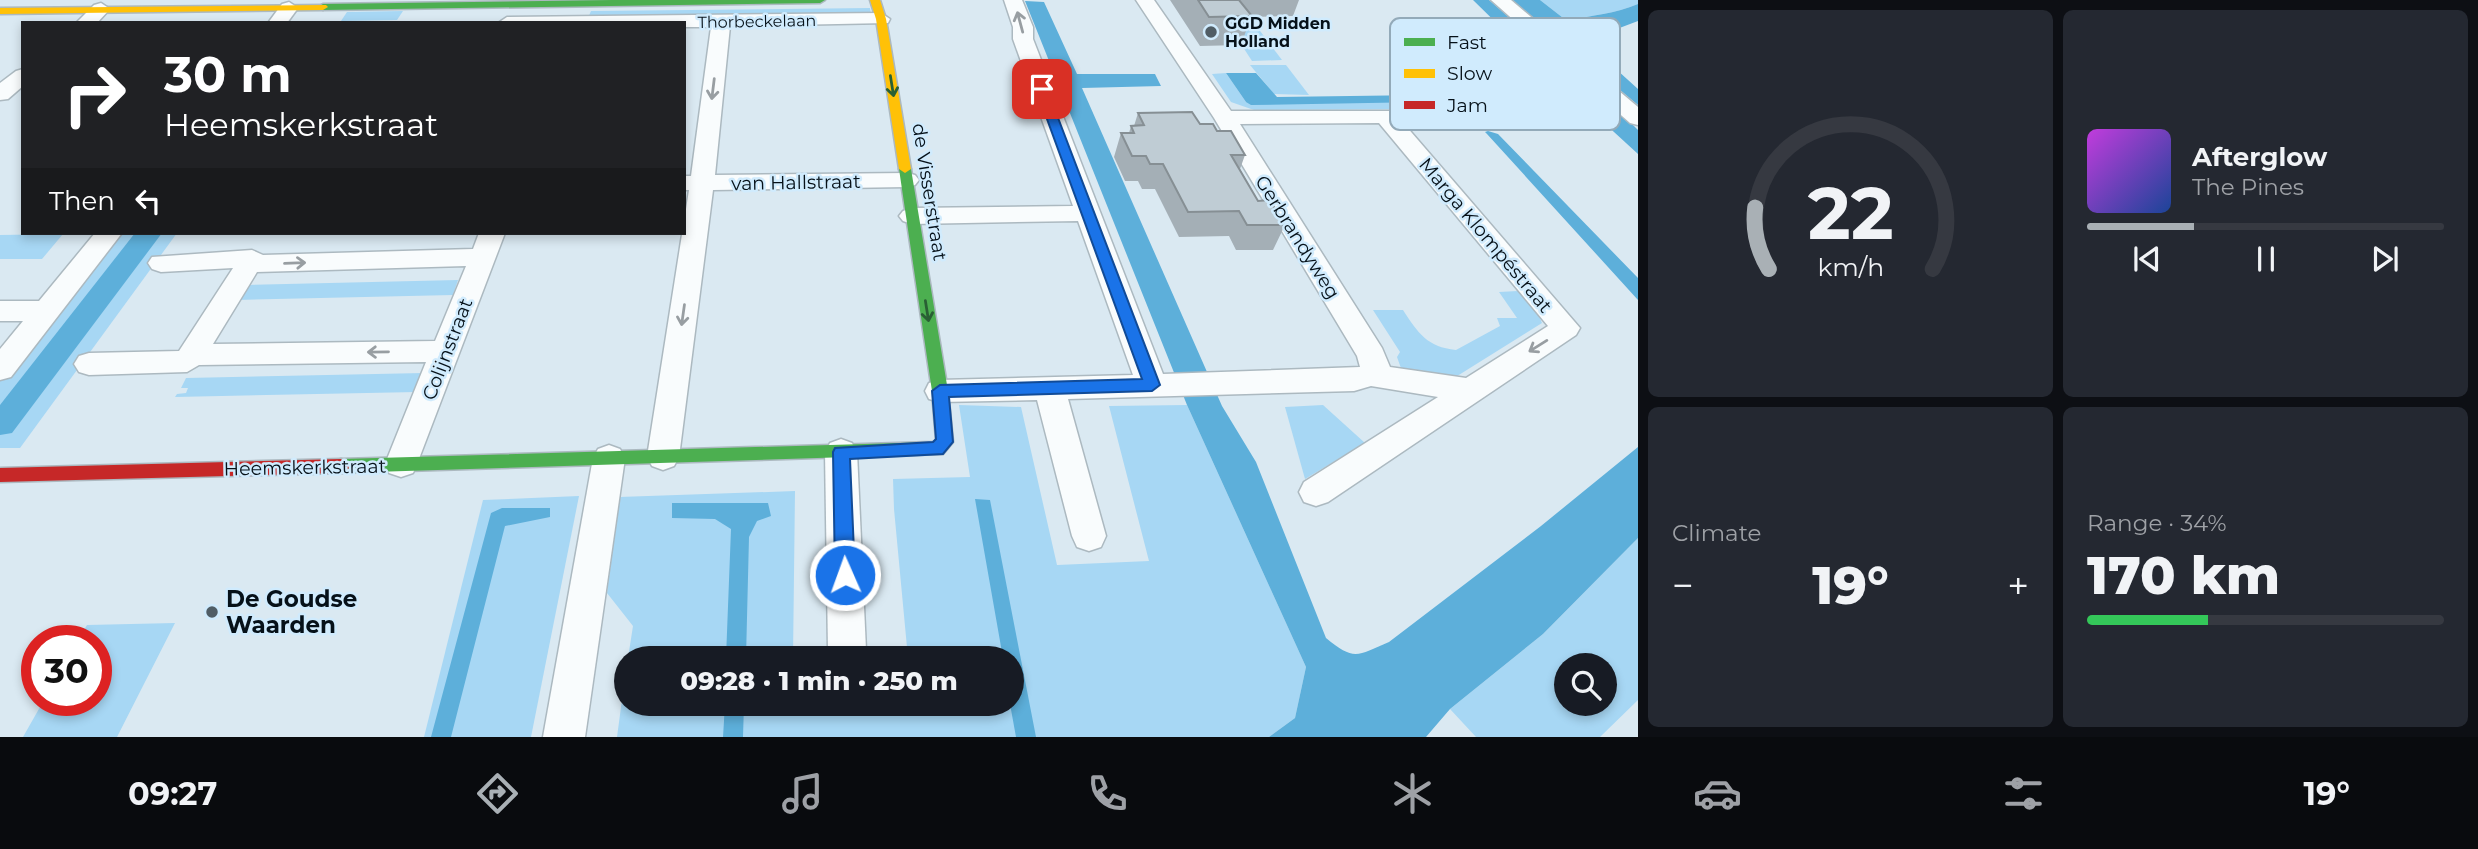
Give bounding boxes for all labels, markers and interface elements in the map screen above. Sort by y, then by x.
street label: Thorbeckelaan [698,11,816,32]
one-way arrow [1013,11,1026,34]
place label: GGD Midden Holland [1225,14,1331,51]
legend [1390,18,1620,130]
marker: GGD Midden Holland [1203,24,1219,40]
text: Fast [1447,31,1487,54]
text: 30 m [164,45,292,104]
icon: right [49,49,140,140]
pin [1012,59,1072,119]
text: Slow [1447,62,1492,85]
icon: arrive [1023,70,1061,108]
one-way arrow [886,74,899,97]
one-way arrow [706,78,719,100]
text: Jam [1446,94,1488,117]
text: Heemskerkstraat [164,105,438,144]
street label: de Visserstraat [907,122,952,263]
text: Afterglow [2192,141,2327,173]
street label: Marga Klompéstraat [1414,153,1557,318]
street label: van Hallstraat [731,170,861,195]
text: 22 [1808,170,1893,258]
street label: Gerbrandyweg [1250,171,1345,303]
text: The Pines [2192,173,2304,201]
icon: left [129,182,167,220]
text: Then [49,185,115,217]
icon: previous [2128,240,2166,278]
icon: pause [2247,240,2285,278]
icon: next [2366,240,2404,278]
text: km/h [1817,252,1884,282]
one-way arrow [283,256,306,269]
street label: Colijnstraat [418,295,478,403]
one-way arrow [921,299,934,322]
one-way arrow [676,303,689,326]
one-way arrow [1528,340,1548,354]
one-way arrow [367,345,390,358]
street label: Heemskerkstraat [223,455,387,480]
text: Range · 34% [2087,509,2227,537]
text: Climate [1672,519,1761,547]
position arrow [808,538,882,612]
text: 170 km [2087,544,2280,607]
text: 19° [1812,554,1889,617]
text: − [1672,562,1694,609]
text: + [2007,562,2029,609]
place label: De Goudse Waarden [226,585,357,639]
marker: De Goudse Waarden [204,604,220,620]
speed limit sign: 30 [21,625,112,716]
map controls [1554,653,1617,716]
button: search [1554,653,1617,716]
text: 09:28 · 1 min · 250 m [680,665,958,697]
icon: directions [473,769,522,818]
icon: music [778,769,827,818]
icon: phone [1083,769,1132,818]
icon: climate [1388,769,1437,818]
icon: car [1693,769,1742,818]
icon: filters [1999,769,2048,818]
text: 09:27 [128,774,217,813]
text: 19° [2304,774,2350,813]

